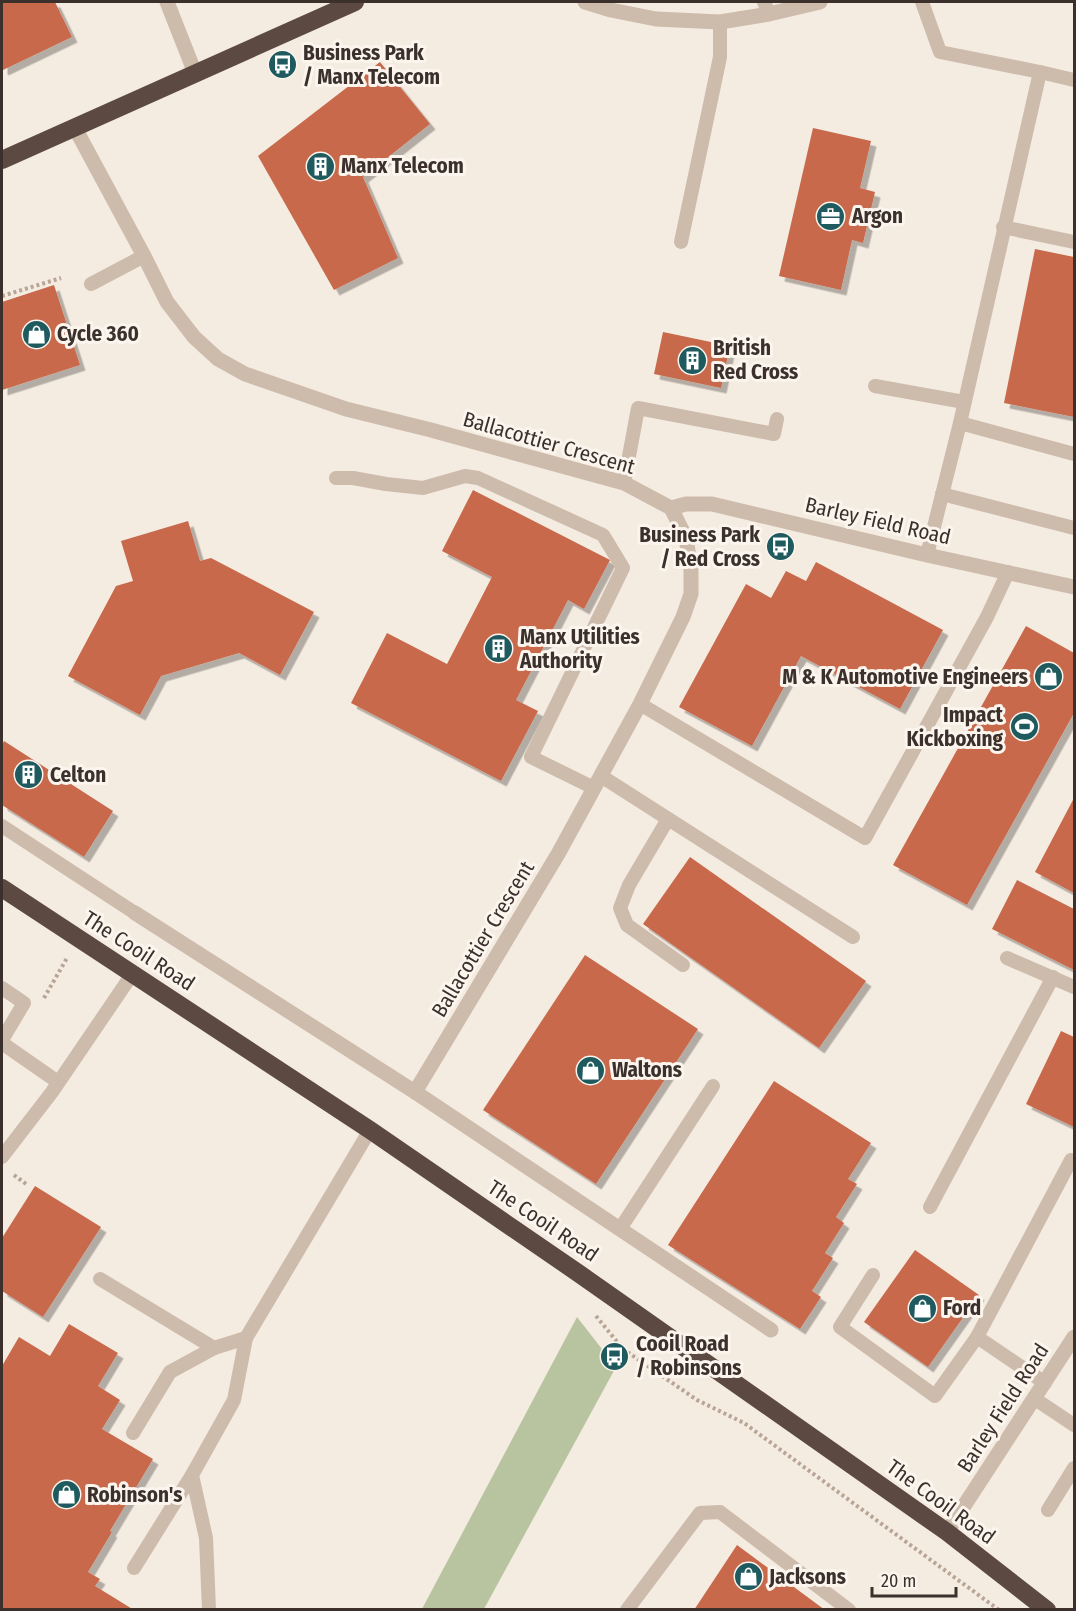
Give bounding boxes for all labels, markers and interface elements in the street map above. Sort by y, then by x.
place label: Business Park / Manx Telecom [303,40,440,90]
bus stop icon: Business Park / Manx Telecom [266,49,298,81]
building icon: Manx Telecom [304,150,336,182]
place label: Manx Telecom [341,153,464,179]
office icon: Argon [815,200,847,232]
place label: Argon [851,203,903,229]
shop icon: Cycle 360 [20,318,52,350]
place label: Cycle 360 [57,321,139,347]
place label: British Red Cross [713,335,798,385]
building icon: British Red Cross [676,344,708,376]
street label: Ballacottier Crescent [460,406,638,480]
street label: Barley Field Road [803,492,953,550]
place label: Business Park / Red Cross [639,522,760,572]
bus stop icon: Business Park / Red Cross [765,531,797,563]
place label: Manx Utilities Authority [519,624,640,674]
building icon: Manx Utilities Authority [483,633,515,665]
shop icon: M & K Automotive Engineers [1033,661,1065,693]
place label: M & K Automotive Engineers [782,664,1028,690]
place label: Impact Kickboxing [906,702,1004,752]
sports icon: Impact Kickboxing [1008,711,1040,743]
building icon: Celton [13,759,45,791]
place label: Celton [50,762,106,788]
street label: Ballacottier Crescent [426,856,540,1022]
street label: The Cooil Road [78,905,200,997]
shop icon: Waltons [575,1054,607,1086]
place label: Waltons [612,1057,682,1083]
street label: The Cooil Road [483,1175,603,1267]
shop icon: Ford [906,1292,938,1324]
place label: Ford [943,1295,981,1321]
place label: Cooil Road / Robinsons [636,1331,741,1381]
street label: Barley Field Road [952,1339,1054,1477]
bus stop icon: Cooil Road / Robinsons [599,1340,631,1372]
street label: The Cooil Road [882,1454,1000,1550]
shop icon: Robinson's [50,1479,82,1511]
place label: Robinson's [87,1482,182,1508]
scale bar [872,1560,956,1598]
shop icon: Jacksons [732,1561,764,1593]
place label: Jacksons [768,1564,846,1590]
text: 20 m [881,1570,916,1592]

